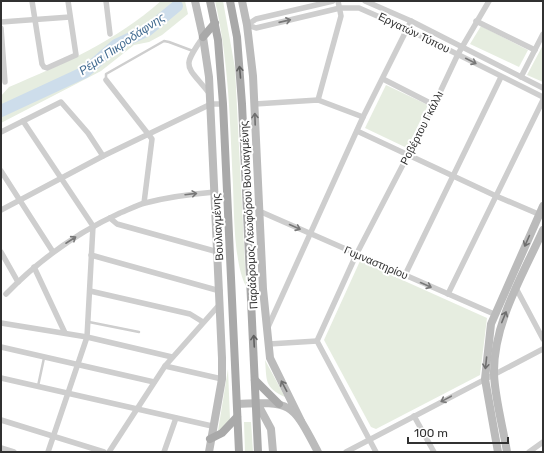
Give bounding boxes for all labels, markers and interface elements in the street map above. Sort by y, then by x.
water label: Ρέμα Πικροδάφνης [76,10,168,78]
street label: Εργατών Τύπου [376,10,452,56]
one-way arrow [278,16,291,24]
one-way arrow [465,58,477,65]
one-way arrow [236,66,243,79]
street label: Ροβέρτου Γκάλλι [398,88,446,167]
one-way arrow [252,113,259,126]
street label: Παράδρομος Λεωφόρου Βουλιαγμένης [238,121,260,309]
one-way arrow [184,190,197,198]
street label: Βουλιαγμένης [210,193,226,261]
one-way arrow [288,224,300,231]
one-way arrow [523,235,530,247]
one-way arrow [65,236,76,244]
street label: Γυμναστηρίου [342,244,410,282]
one-way arrow [420,281,432,289]
one-way arrow [501,312,508,324]
one-way arrow [250,335,257,348]
one-way arrow [483,356,490,369]
one-way arrow [280,380,287,392]
one-way arrow [441,396,453,403]
scale bar [408,419,508,445]
text: 100 m [414,426,448,440]

